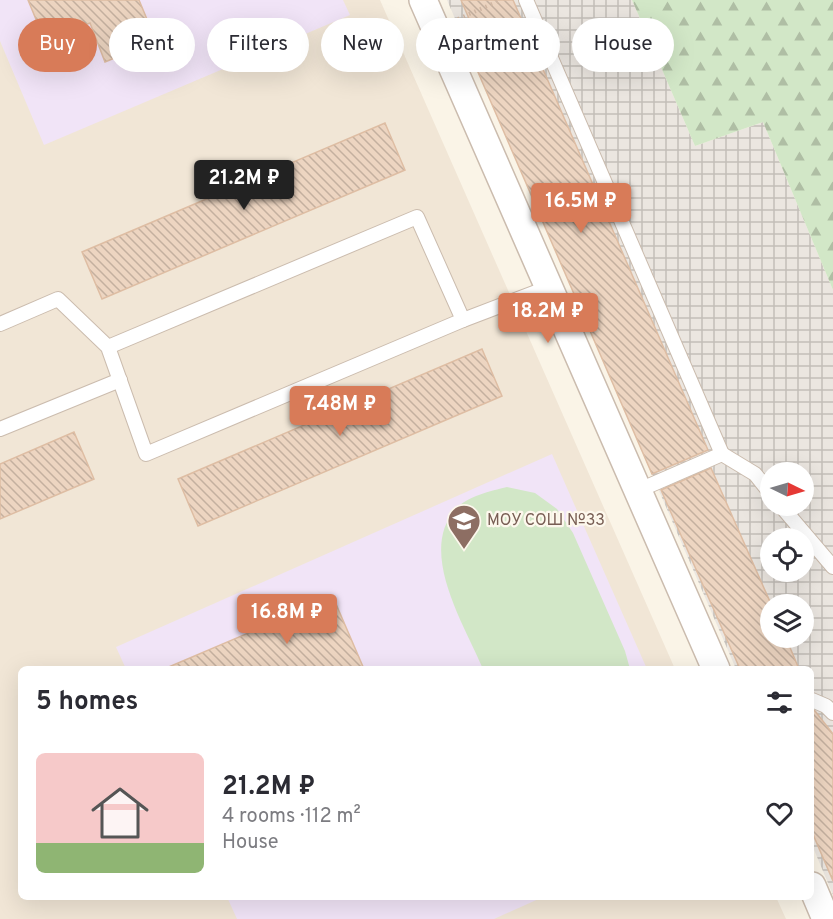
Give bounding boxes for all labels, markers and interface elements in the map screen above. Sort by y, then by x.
chip: Buy [18,18,97,72]
chip: Rent [109,18,195,72]
chip: Filters [207,18,309,72]
chip: New [321,18,404,72]
chip: Apartment [416,18,560,72]
chip: House [572,18,674,72]
pin: 21.2M ₽ [189,160,299,211]
text: 21.2M ₽ [208,166,280,192]
pin: 16.5M ₽ [526,183,636,234]
text: 16.5M ₽ [545,189,617,215]
pin: 18.2M ₽ [493,293,603,344]
text: 18.2M ₽ [512,299,584,325]
pin: 7.48M ₽ [285,386,395,437]
text: 7.48M ₽ [304,392,376,418]
north arrow [760,462,814,516]
map controls [760,462,814,648]
school or university icon: МОУ СОШ №33 [446,503,482,550]
place label: МОУ СОШ №33 [487,511,605,531]
button: locate [760,528,814,582]
pin: 16.8M ₽ [232,594,342,645]
button: layers [760,594,814,648]
text: 16.8M ₽ [251,600,323,626]
text: 5 homes [36,686,138,719]
icon: filters [763,686,796,719]
text: 21.2M ₽ [222,771,315,804]
icon: home [84,777,156,849]
icon: heart [763,797,796,830]
text: 4 rooms · 112 m² [222,804,361,830]
text: House [222,830,278,856]

